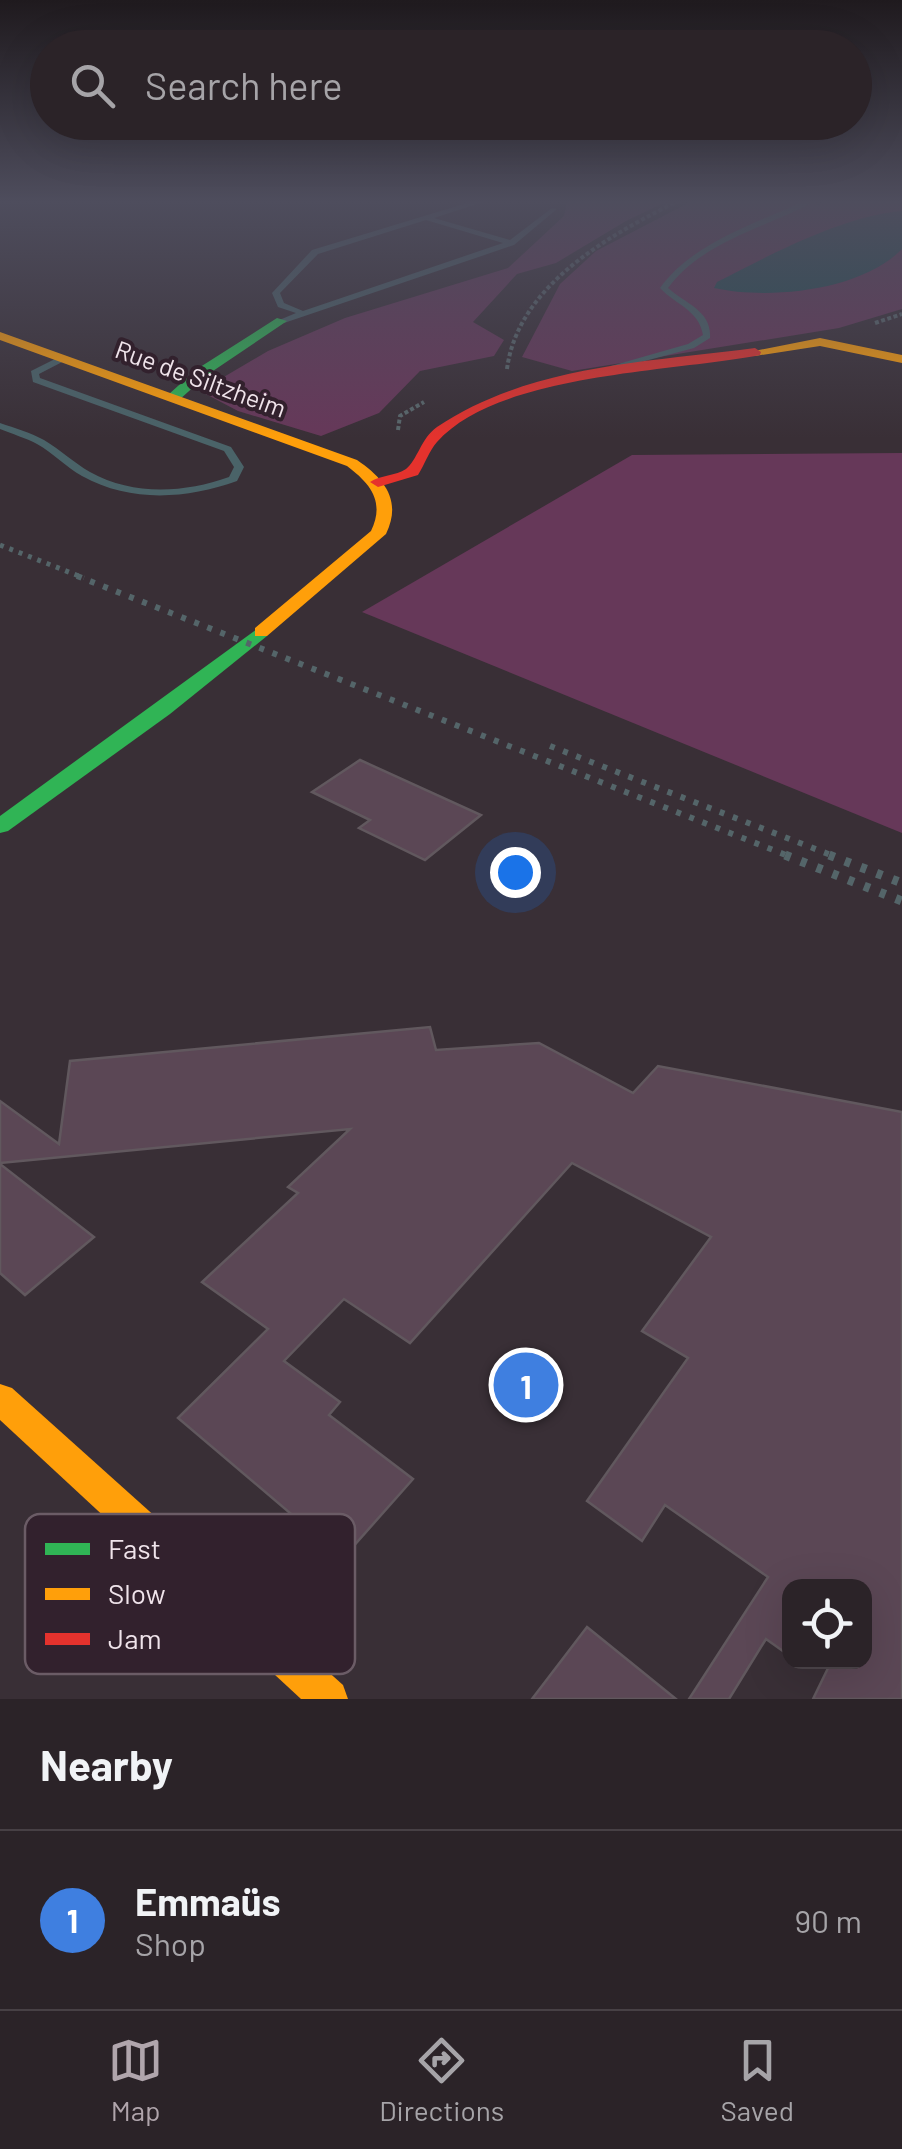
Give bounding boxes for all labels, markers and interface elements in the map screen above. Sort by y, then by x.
search box [30,30,872,140]
icon: search [65,58,120,113]
text: Search here [145,62,343,108]
street label: Rue de Siltzheim [111,333,291,423]
your location [490,847,541,898]
pin: 1 [494,1348,558,1422]
legend [25,1514,355,1674]
text: Fast [108,1531,161,1565]
text: Slow [108,1576,166,1610]
map controls [782,1579,872,1669]
button: locate [782,1579,872,1669]
text: Jam [108,1621,162,1655]
text: Nearby [40,1739,173,1789]
text: Emmaüs [135,1878,281,1924]
text: 1 [67,1901,78,1939]
text: 90 m [794,1901,862,1939]
text: Shop [135,1924,206,1962]
tab: Map [108,2033,163,2127]
tab: Directions [379,2033,504,2127]
tab: Saved [720,2033,794,2127]

